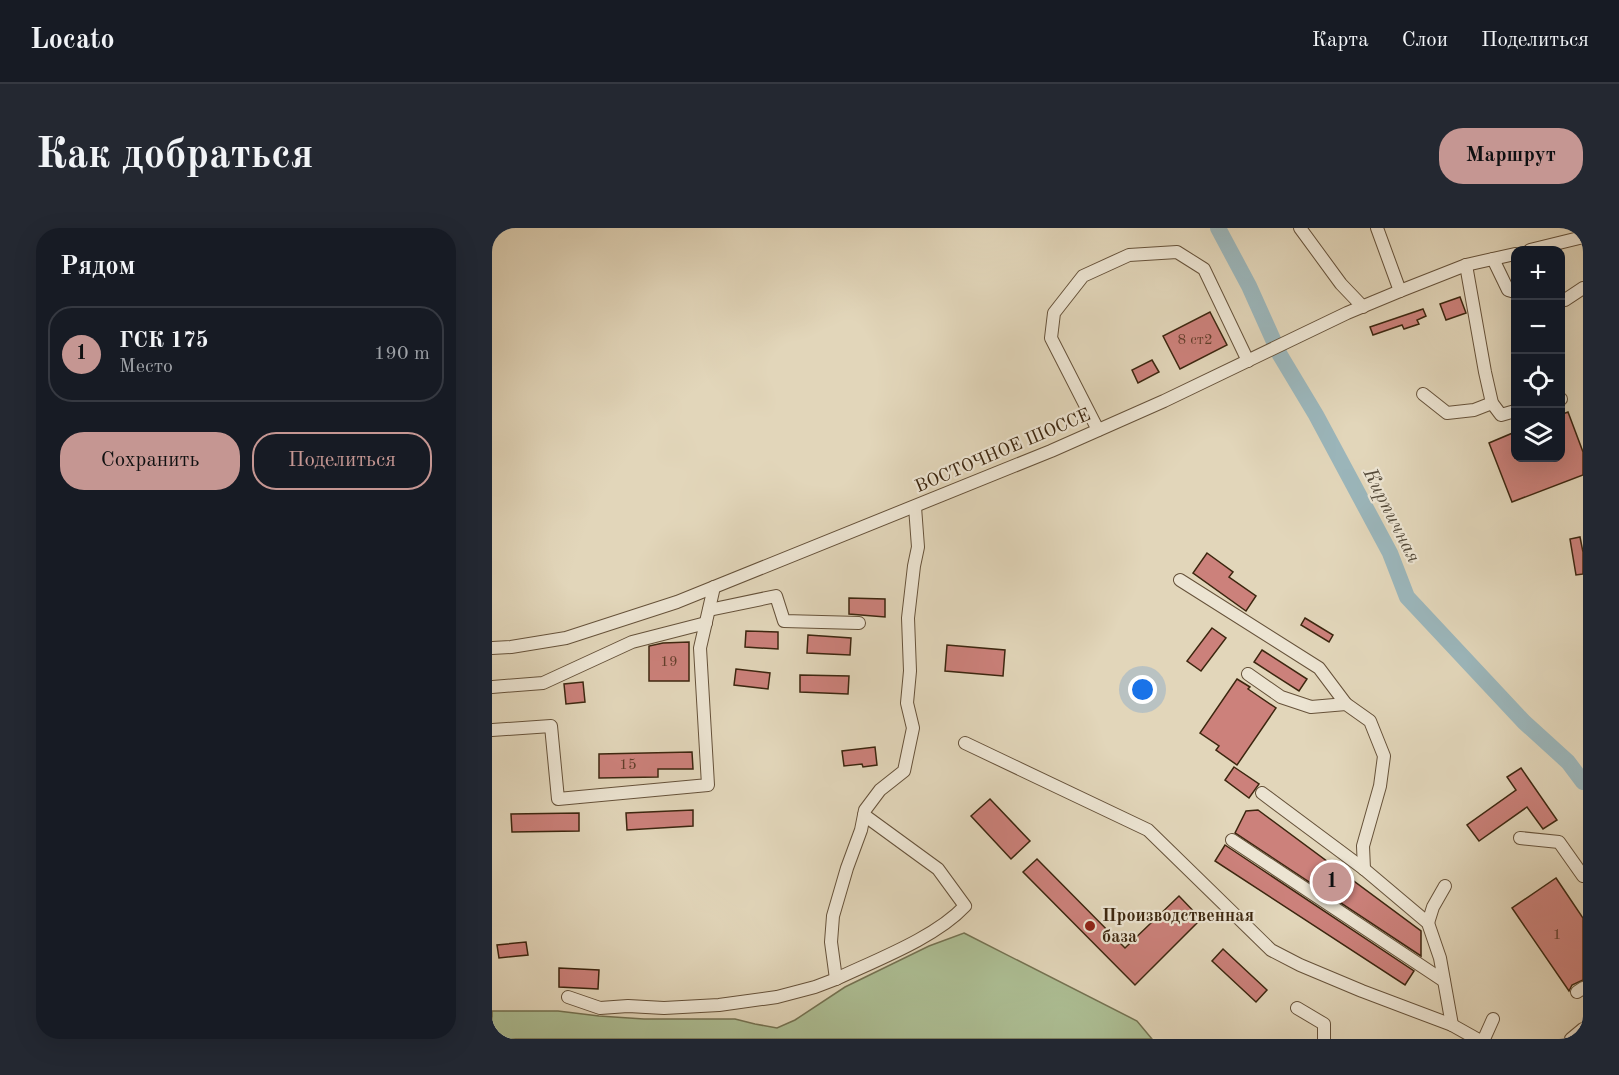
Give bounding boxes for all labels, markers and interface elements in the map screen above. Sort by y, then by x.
text: Locato [30,27,115,55]
text: Карта [1312,30,1369,51]
text: Слои [1402,30,1448,51]
text: Поделиться [1481,30,1589,51]
button: Маршрут [1439,128,1583,184]
text: Как добраться [36,135,313,177]
map controls [1511,246,1565,462]
button: + [1511,246,1565,300]
text: Рядом [60,254,135,280]
button: − [1511,300,1565,354]
text: ГСК 175 [119,330,208,352]
house number: 8 ст2 [1177,333,1213,348]
text: 1 [76,344,87,364]
text: 190 m [374,344,430,364]
button: locate [1511,354,1565,408]
text: Место [119,357,173,377]
street label: ВОСТОЧНОЕ ШОССЕ [913,406,1093,496]
button: layers [1511,408,1565,462]
button: Сохранить [60,432,240,490]
button: Поделиться [252,432,432,490]
water label: Кирпичная [1358,465,1423,567]
house number: 19 [660,655,678,670]
your location [1128,675,1157,704]
house number: 15 [619,758,637,773]
pin: 1 [1312,860,1352,904]
place label: Производственная база [1102,907,1254,946]
marker: Производственная база [1083,919,1097,933]
house number: 1 [1553,928,1561,943]

